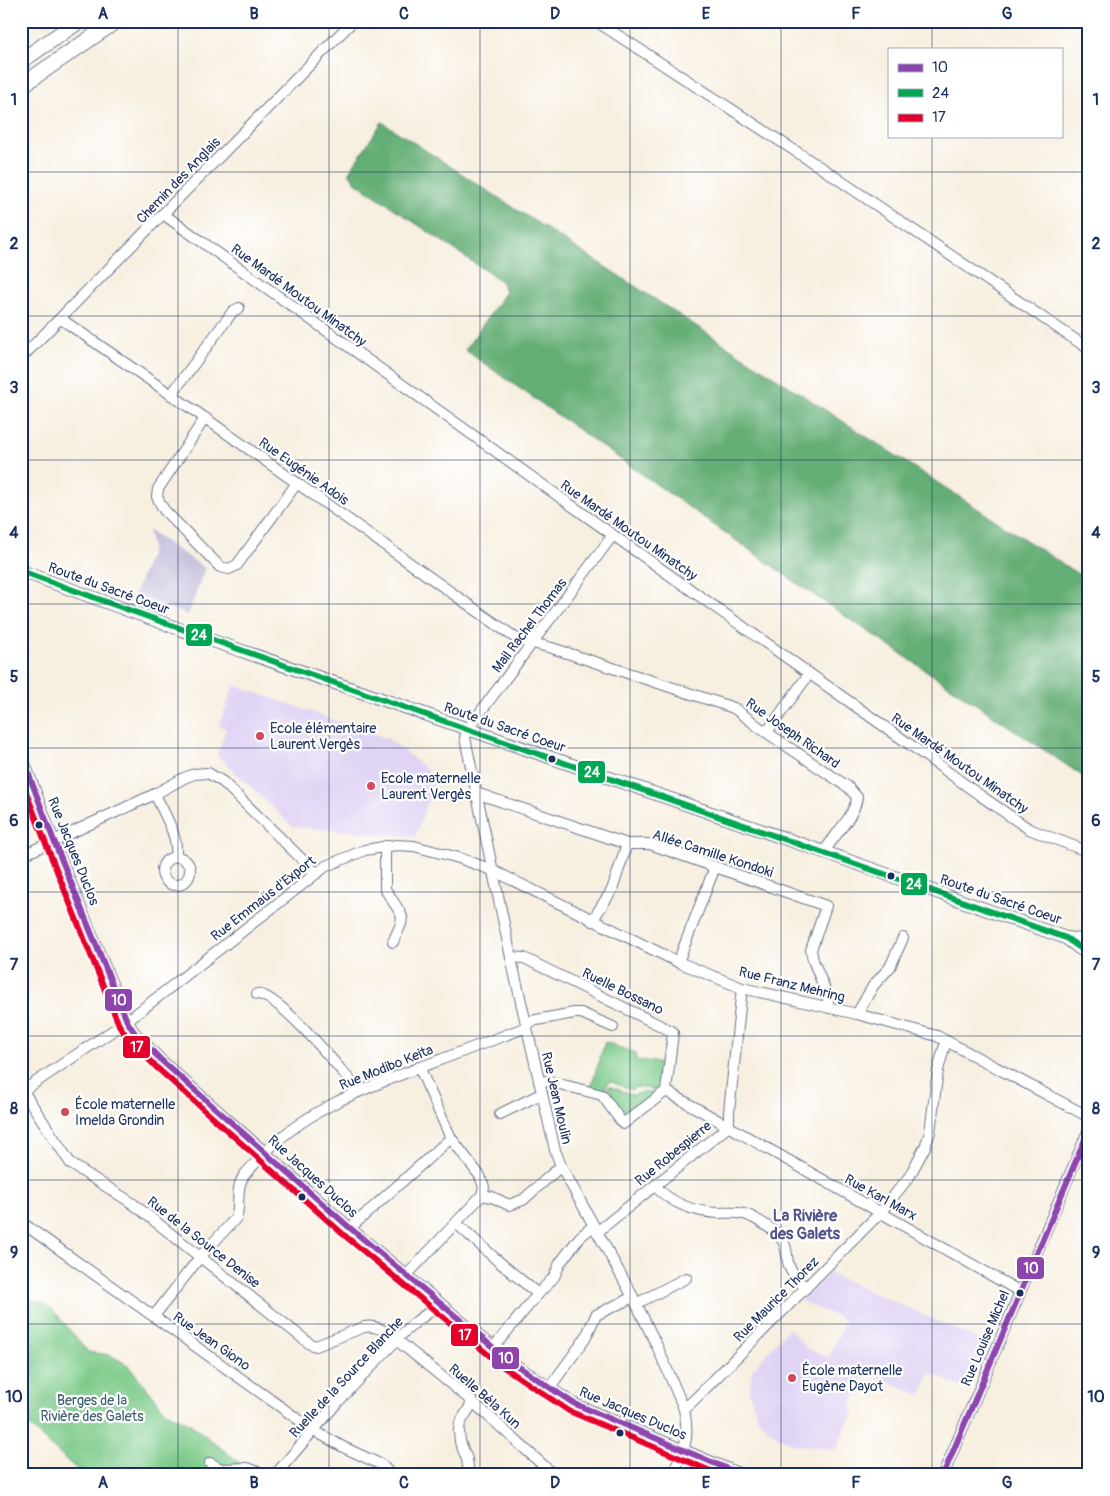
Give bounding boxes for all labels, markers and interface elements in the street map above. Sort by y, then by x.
text: A [98,4,109,24]
text: B [249,4,259,24]
text: C [399,4,409,24]
text: D [550,4,560,24]
text: E [702,4,711,24]
text: F [851,4,861,24]
text: G [1002,4,1013,24]
legend [888,48,1062,138]
text: 10 [932,58,948,77]
text: 24 [932,84,949,103]
text: 1 [11,90,17,110]
text: 1 [1093,90,1099,110]
text: 17 [932,108,946,127]
street label: Chemin des Anglais [133,133,224,227]
text: 2 [10,234,19,254]
text: 2 [1092,234,1101,254]
street label: Rue Mardé Moutou Minatchy [228,241,370,350]
text: 3 [10,378,19,398]
text: 3 [1092,378,1101,398]
street label: Rue Eugénie Adois [255,434,353,509]
street label: Rue Mardé Moutou Minatchy [557,477,701,584]
text: 4 [9,523,19,543]
text: 4 [1091,523,1101,543]
street label: Route du Sacré Coeur [46,559,172,618]
street label: Mail Rachel Thomas [488,574,571,676]
line badge: 24 [185,623,213,647]
text: 24 [191,627,208,644]
text: 5 [10,667,19,687]
text: 5 [1092,667,1101,687]
street label: Rue Joseph Richard [742,695,843,772]
street label: Route du Sacré Coeur [442,699,568,756]
street label: Rue Mardé Moutou Minatchy [888,710,1032,817]
place label: Ecole élémentaire Laurent Vergès [270,720,377,753]
marker: Ecole élémentaire Laurent Vergès [254,730,266,742]
unlabelled marker [547,754,557,764]
line badge: 24 [577,760,606,784]
text: 24 [584,764,601,781]
place label: Ecole maternelle Laurent Vergès [381,770,481,803]
marker: Ecole maternelle Laurent Vergès [365,780,377,792]
street label: Rue Jacques Duclos [44,795,103,908]
text: 6 [9,811,19,831]
text: 6 [1091,811,1101,831]
unlabelled marker [34,820,44,830]
street label: Allée Camille Kondoki [650,826,776,881]
street label: Rue Emmaüs d'Export [208,852,319,945]
unlabelled marker [886,871,896,881]
street label: Route du Sacré Coeur [938,871,1064,928]
line badge: 24 [900,872,928,896]
text: 24 [906,876,923,893]
text: 7 [10,955,19,975]
text: 7 [1092,955,1101,975]
street label: Rue Franz Mehring [737,963,847,1006]
street label: Ruelle Bossano [579,964,667,1019]
line badge: 10 [104,988,133,1012]
text: 10 [111,992,127,1009]
line badge: 17 [122,1035,151,1059]
text: 17 [131,1039,144,1056]
street label: Rue Modibo Keita [337,1041,435,1094]
street label: Rue Jean Moulin [538,1050,575,1146]
place label: École maternelle Imelda Grondin [75,1095,175,1129]
text: 8 [10,1099,18,1119]
text: 8 [1092,1099,1100,1119]
marker: École maternelle Imelda Grondin [59,1106,71,1118]
street label: Rue Robespierre [632,1117,715,1189]
street label: Rue Jacques Duclos [264,1132,362,1222]
street label: Rue Karl Marx [842,1171,920,1224]
unlabelled marker [297,1192,307,1202]
street label: Rue de la Source Denise [144,1193,264,1292]
district label: La Rivière des Galets [770,1206,841,1244]
text: 9 [10,1243,18,1263]
text: 9 [1092,1243,1100,1263]
street label: Rue Maurice Thorez [730,1253,823,1346]
line badge: 10 [1016,1256,1045,1280]
text: 10 [1023,1260,1039,1277]
street label: Rue Louise Michel [958,1288,1013,1389]
unlabelled marker [1015,1288,1025,1298]
street label: Rue Jean Giono [170,1308,254,1375]
street label: Ruelle de la Source Blanche [286,1313,407,1441]
line badge: 17 [450,1323,479,1347]
text: 17 [459,1327,472,1344]
line badge: 10 [491,1346,520,1370]
text: 10 [498,1350,514,1367]
street label: Ruelle Béla Kun [445,1360,524,1432]
place label: École maternelle Eugène Dayot [802,1361,902,1395]
marker: École maternelle Eugène Dayot [786,1372,798,1384]
street label: Rue Jacques Duclos [577,1383,690,1444]
text: 10 [5,1387,23,1407]
text: 10 [1087,1387,1105,1407]
park label: Berges de la Rivière des Galets [40,1392,144,1425]
unlabelled marker [615,1428,625,1438]
text: A [98,1473,109,1493]
text: B [249,1473,259,1493]
text: C [399,1473,409,1493]
text: D [550,1473,560,1493]
text: E [702,1473,711,1493]
text: F [851,1473,861,1493]
text: G [1002,1473,1013,1493]

